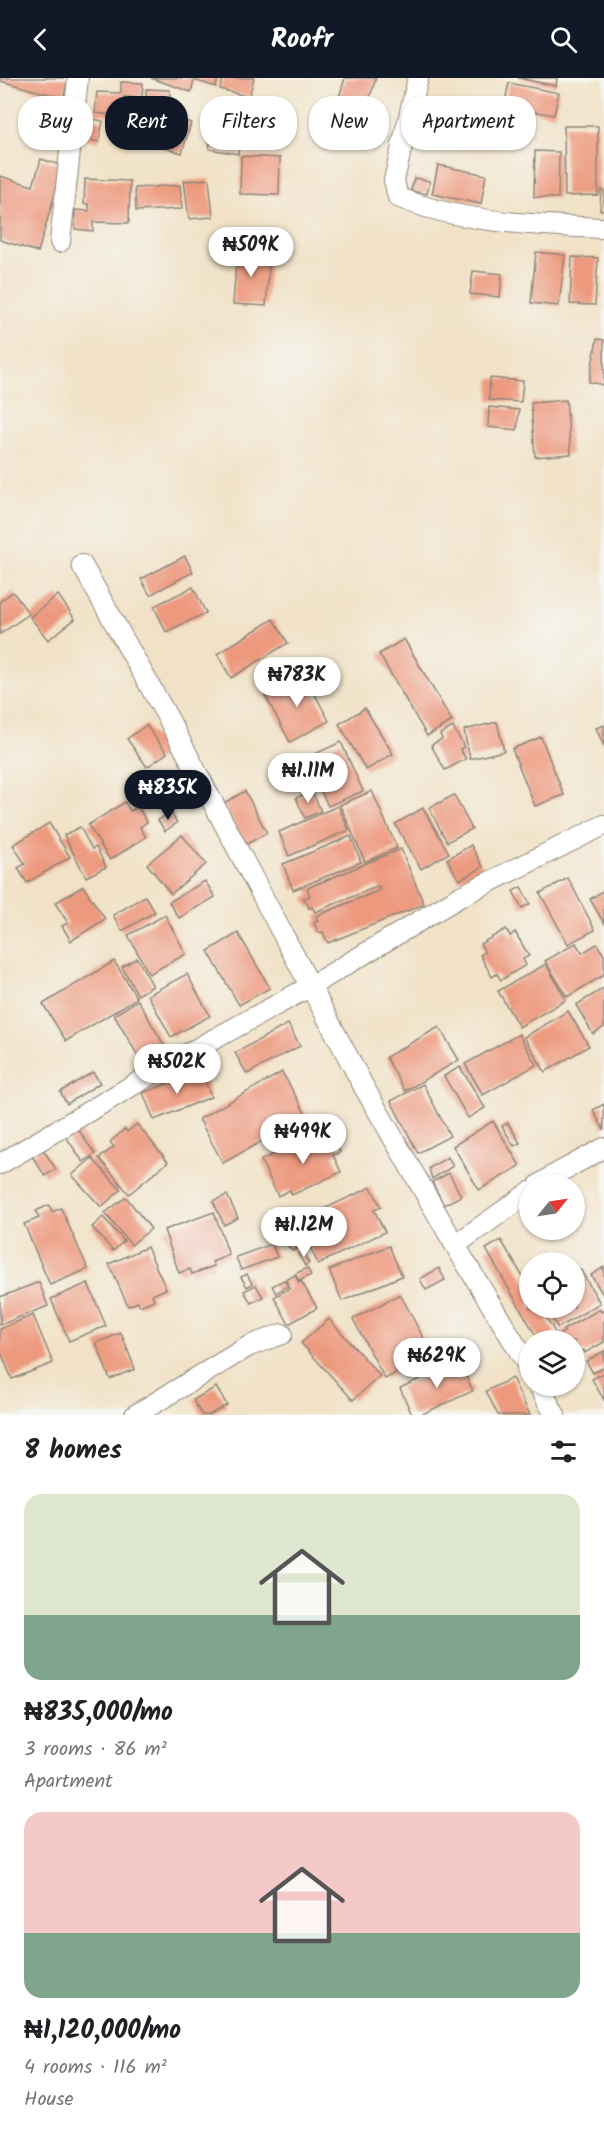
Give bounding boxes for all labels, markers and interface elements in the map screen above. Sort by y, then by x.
text: Roofr [271,18,333,61]
icon: back [24,23,57,56]
icon: search [547,23,580,56]
chip: Buy [18,96,93,150]
chip: Rent [105,96,188,150]
chip: Filters [200,96,297,150]
chip: New [309,96,389,150]
chip: Apartment [401,96,536,150]
pin: ₦509K [209,227,293,278]
text: ₦509K [223,230,279,262]
pin: ₦783K [255,657,339,708]
text: ₦783K [268,660,326,692]
pin: ₦1.11M [259,753,357,804]
text: ₦1.11M [282,756,334,788]
pin: ₦835K [126,770,210,821]
text: ₦835K [138,773,198,805]
pin: ₦502K [135,1044,219,1095]
text: ₦502K [148,1047,206,1079]
pin: ₦499K [261,1114,345,1165]
text: ₦499K [274,1117,332,1149]
north arrow [519,1174,585,1240]
map controls [519,1174,585,1396]
pin: ₦1.12M [255,1207,353,1258]
text: ₦1.12M [275,1210,333,1242]
button: locate [519,1252,585,1318]
button: layers [519,1330,585,1396]
pin: ₦629K [395,1338,479,1389]
text: ₦629K [407,1341,467,1373]
text: 8 homes [24,1430,122,1472]
icon: filters [547,1435,580,1468]
icon: home [248,1533,356,1641]
text: ₦835,000/mo [24,1692,173,1734]
text: 3 rooms · 86 m² [24,1734,167,1766]
text: Apartment [24,1766,113,1798]
icon: home [248,1851,356,1959]
text: ₦1,120,000/mo [24,2010,181,2052]
text: 4 rooms · 116 m² [24,2052,167,2084]
text: House [24,2084,74,2116]

